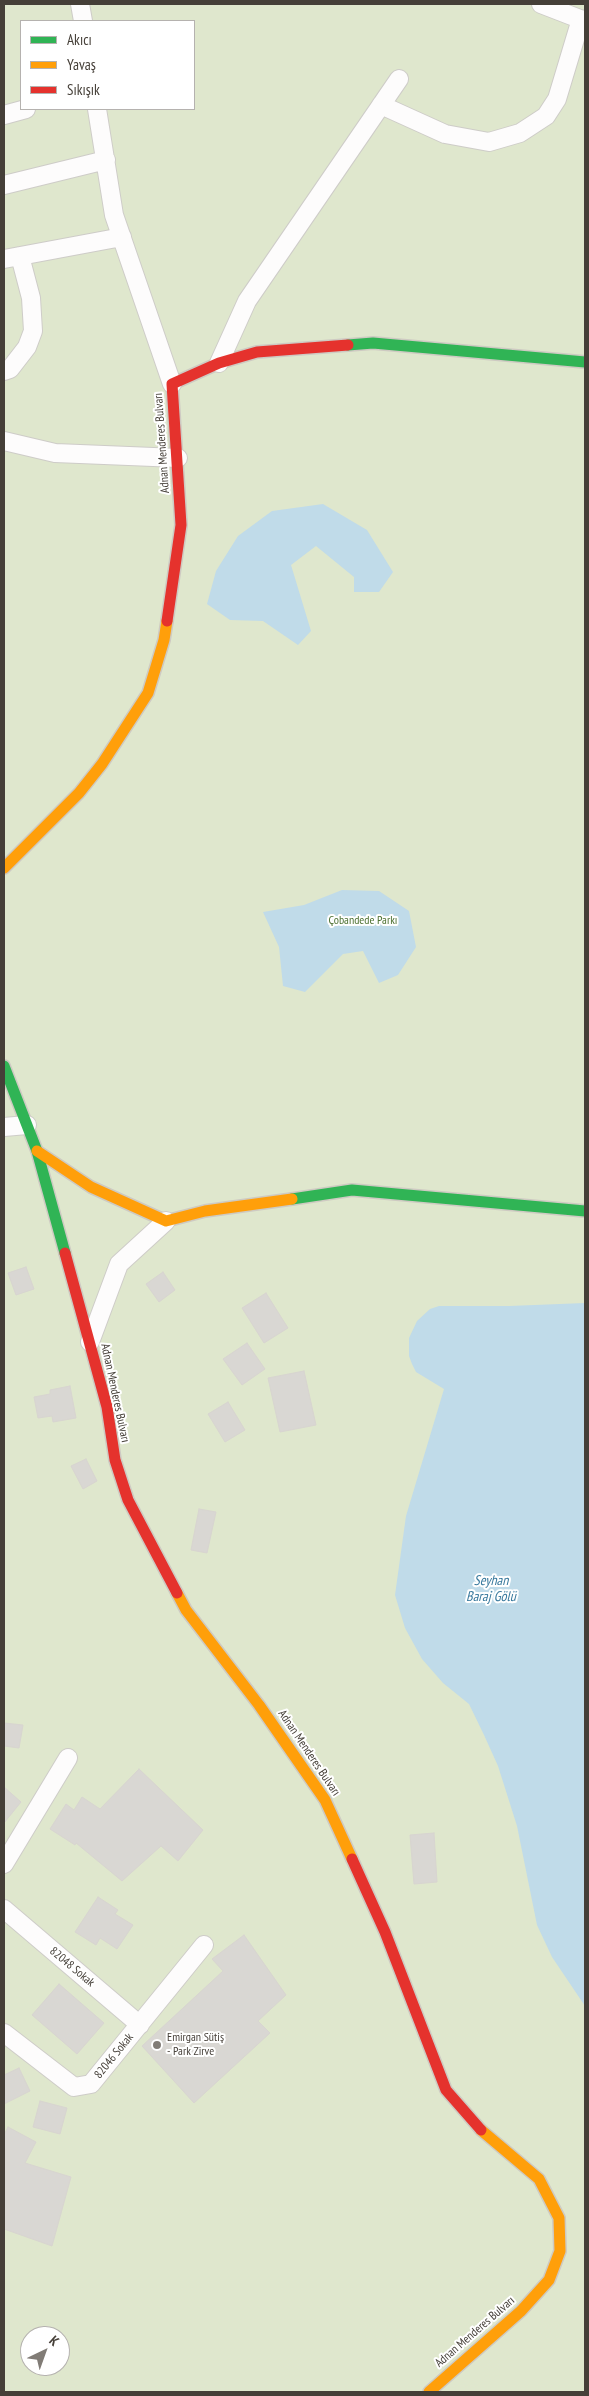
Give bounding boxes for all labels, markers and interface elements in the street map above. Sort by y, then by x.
legend [20,20,195,110]
text: Akıcı [67,30,92,49]
text: Yavaş [67,55,96,74]
text: Sıkışık [67,80,100,99]
street label: Adnan Menderes Bulvarı [151,392,173,494]
park label: Çobandede Parkı [329,914,397,928]
street label: Adnan Menderes Bulvarı [97,1342,133,1444]
water label: Seyhan Baraj Gölü [466,1573,516,1605]
street label: Adnan Menderes Bulvarı [275,1707,343,1799]
street label: 82048 Sokak [47,1944,97,1990]
street label: 82046 Sokak [91,2030,137,2082]
place label: Emirgan Sütiş - Park Zirve [167,2031,224,2059]
marker: Emirgan Sütiş - Park Zirve [151,2039,163,2051]
street label: Adnan Menderes Bulvarı [432,2294,518,2370]
north arrow [20,2326,70,2376]
text: K [46,2331,63,2350]

